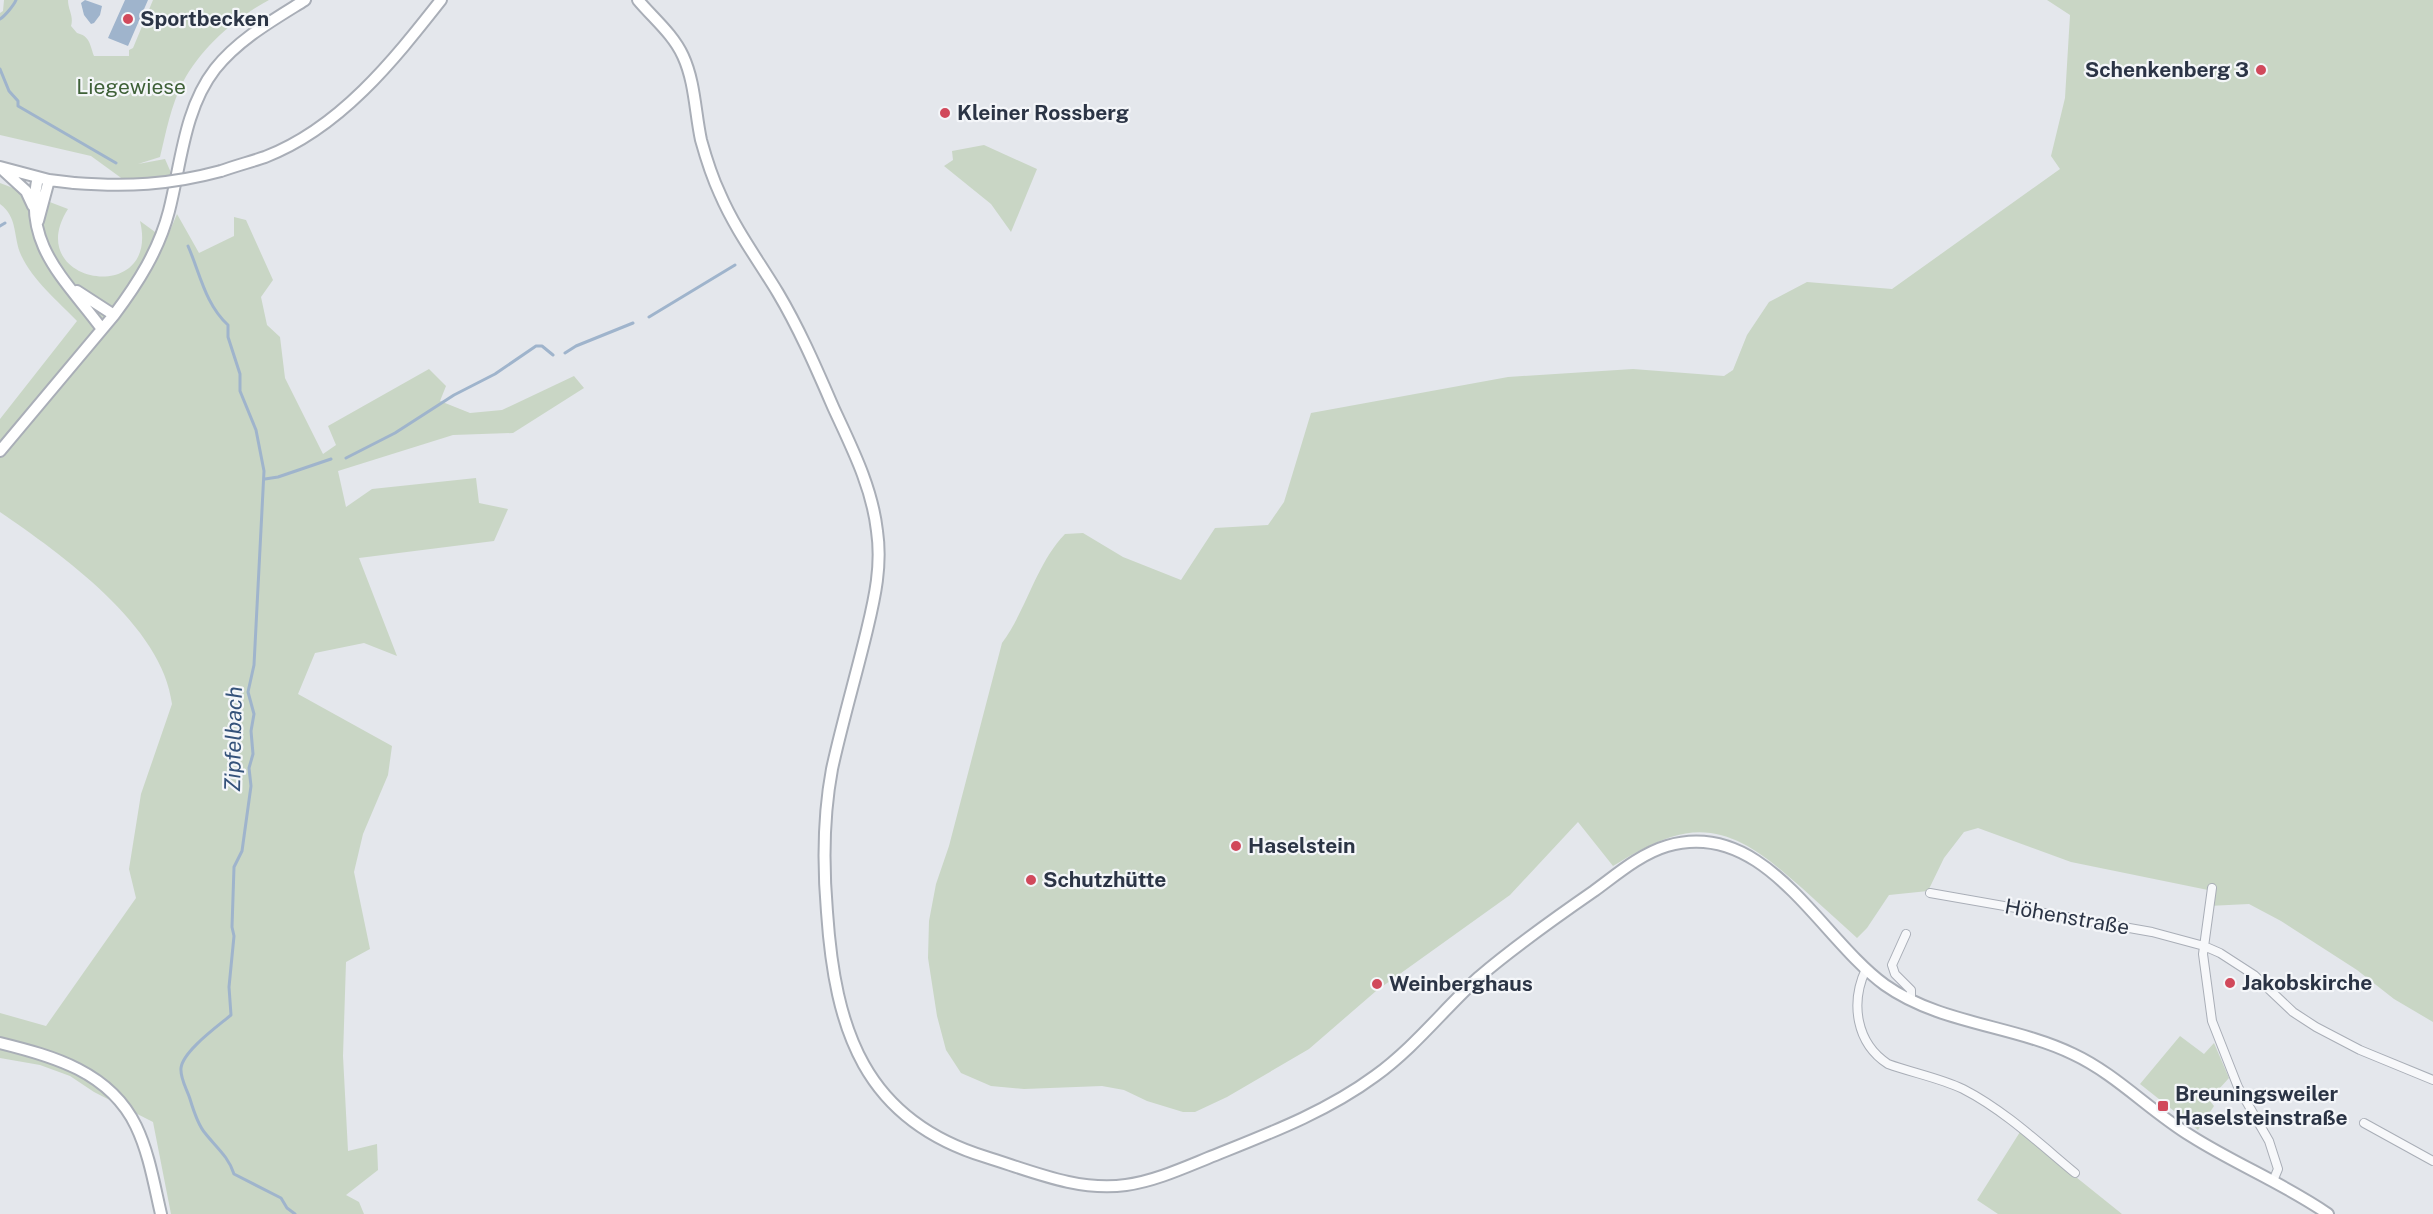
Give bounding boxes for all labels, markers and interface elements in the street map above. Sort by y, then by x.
place label: Sportbecken [140,6,269,31]
marker: Sportbecken [121,12,135,26]
place label: Schenkenberg 3 [2085,57,2249,82]
marker: Schenkenberg 3 [2254,63,2268,77]
park label: Liegewiese [76,74,186,99]
place label: Kleiner Rossberg [957,100,1129,125]
marker: Kleiner Rossberg [938,106,952,120]
water label: Zipfelbach [219,686,247,792]
place label: Haselstein [1248,833,1355,858]
marker: Haselstein [1229,839,1243,853]
place label: Schutzhütte [1043,867,1166,892]
marker: Schutzhütte [1024,873,1038,887]
street label: Höhenstraße [2003,893,2131,940]
place label: Jakobskirche [2242,970,2372,995]
place label: Weinberghaus [1389,971,1533,996]
marker: Jakobskirche [2223,976,2237,990]
marker: Weinberghaus [1370,977,1384,991]
place label: Breuningsweiler Haselsteinstraße [2175,1081,2348,1130]
marker: Breuningsweiler Haselsteinstraße [2156,1099,2170,1113]

